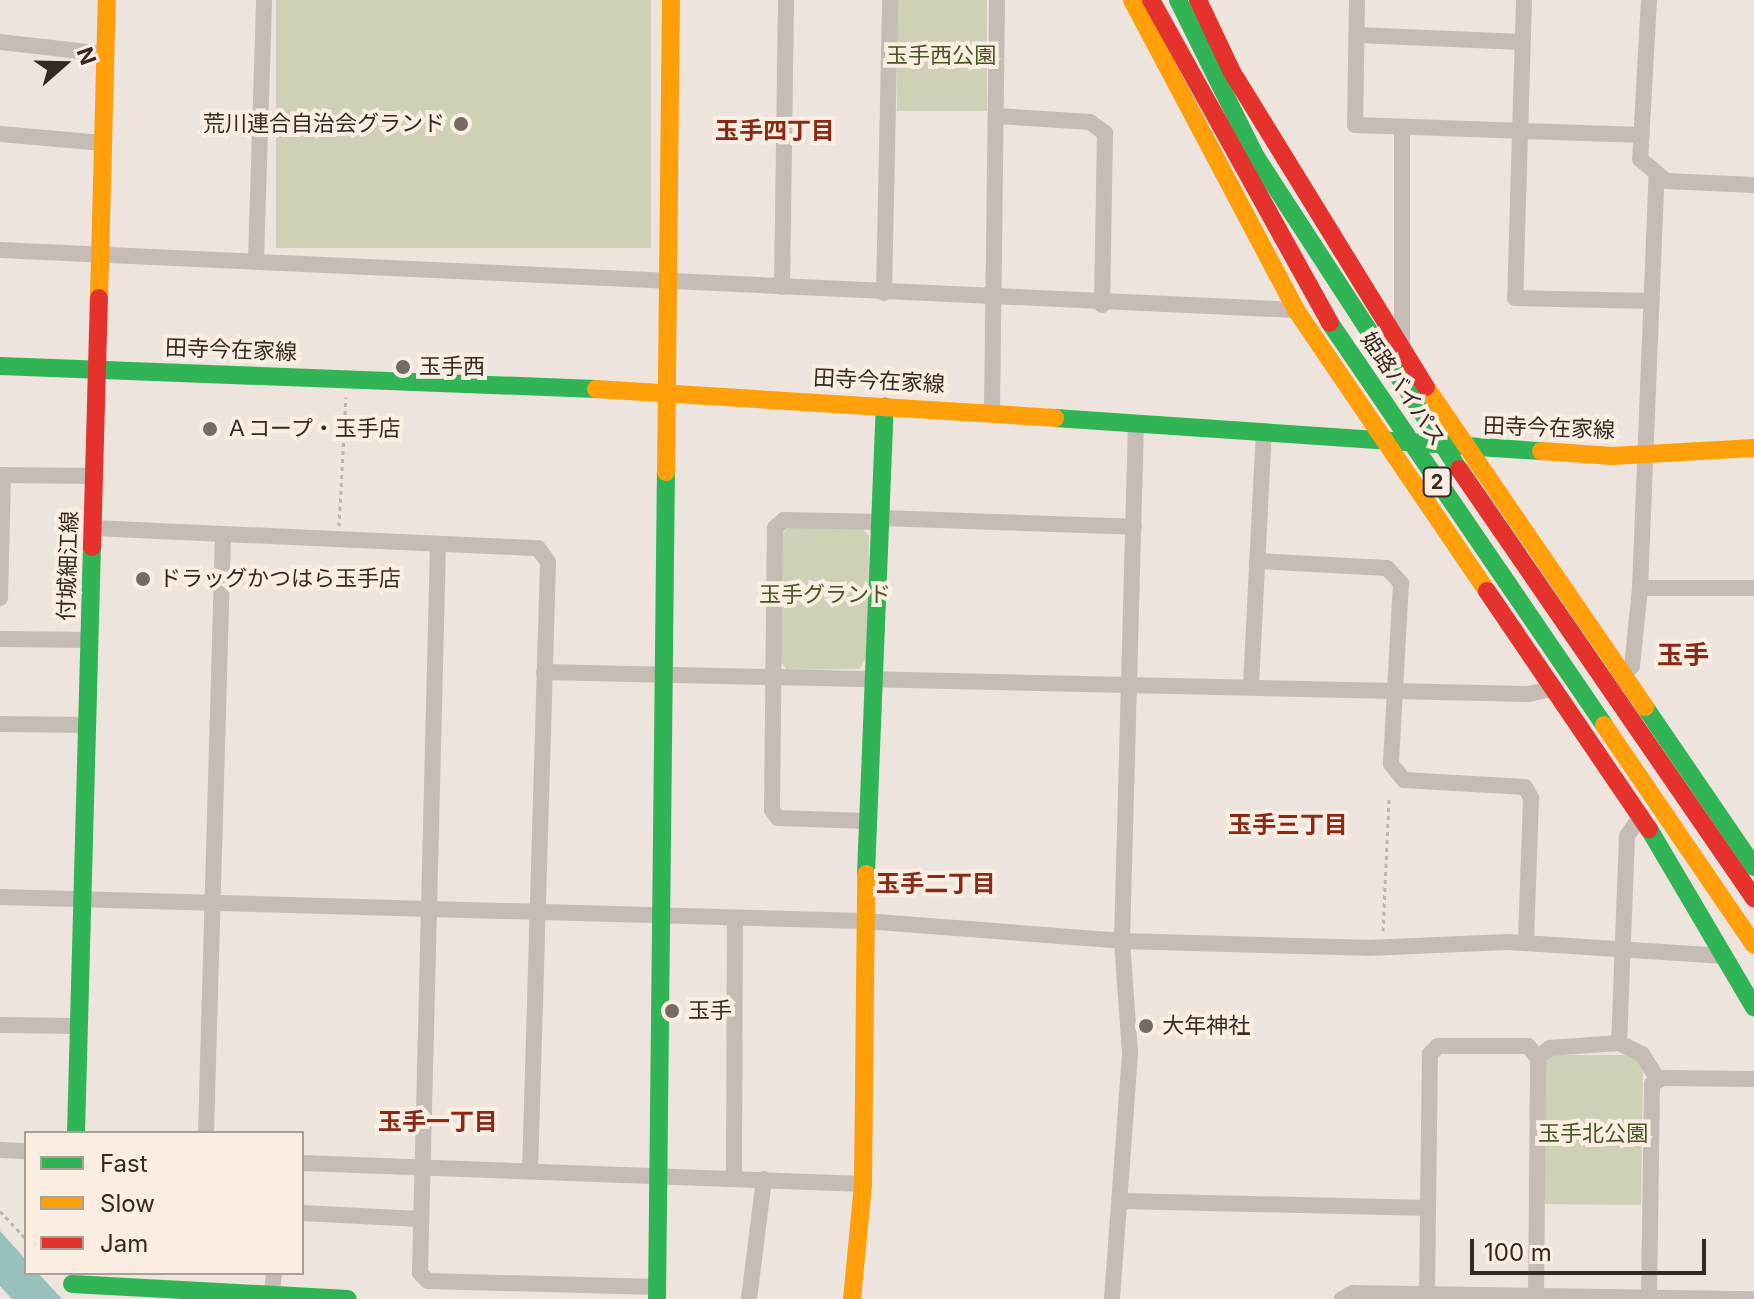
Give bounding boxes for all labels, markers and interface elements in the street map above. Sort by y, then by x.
north arrow [24,24,104,104]
text: N [71,43,102,68]
park label: 玉手西公園 [886,43,996,69]
place label: 荒川連合自治会グランド [203,111,445,137]
marker: 荒川連合自治会グランド [452,115,470,133]
district label: 玉手四丁目 [715,117,835,145]
street label: 姫路バイパス [1355,327,1451,451]
street label: 田寺今在家線 [165,335,297,365]
place label: 玉手西 [419,354,485,380]
marker: 玉手西 [394,358,412,376]
street label: 田寺今在家線 [812,364,946,398]
street label: 田寺今在家線 [1483,413,1615,443]
place label: Ａコープ・玉手店 [226,416,402,442]
marker: Ａコープ・玉手店 [201,420,219,438]
road number: 2 [1421,466,1453,498]
street label: 付城細江線 [53,511,83,621]
place label: ドラッグかつはら玉手店 [159,566,401,592]
marker: ドラッグかつはら玉手店 [134,570,152,588]
park label: 玉手グランド [759,582,891,608]
district label: 玉手 [1657,639,1709,671]
district label: 玉手三丁目 [1228,811,1348,839]
district label: 玉手二丁目 [876,870,996,898]
place label: 玉手 [688,998,732,1024]
marker: 玉手 [663,1002,681,1020]
place label: 大年神社 [1162,1013,1250,1039]
marker: 大年神社 [1137,1017,1155,1035]
district label: 玉手一丁目 [378,1108,498,1136]
park label: 玉手北公園 [1538,1121,1648,1147]
legend [24,1131,304,1275]
text: Fast [100,1149,148,1178]
text: Slow [100,1189,155,1218]
scale bar [1474,1223,1710,1273]
text: Jam [100,1229,148,1258]
text: 100 m [1484,1238,1552,1267]

